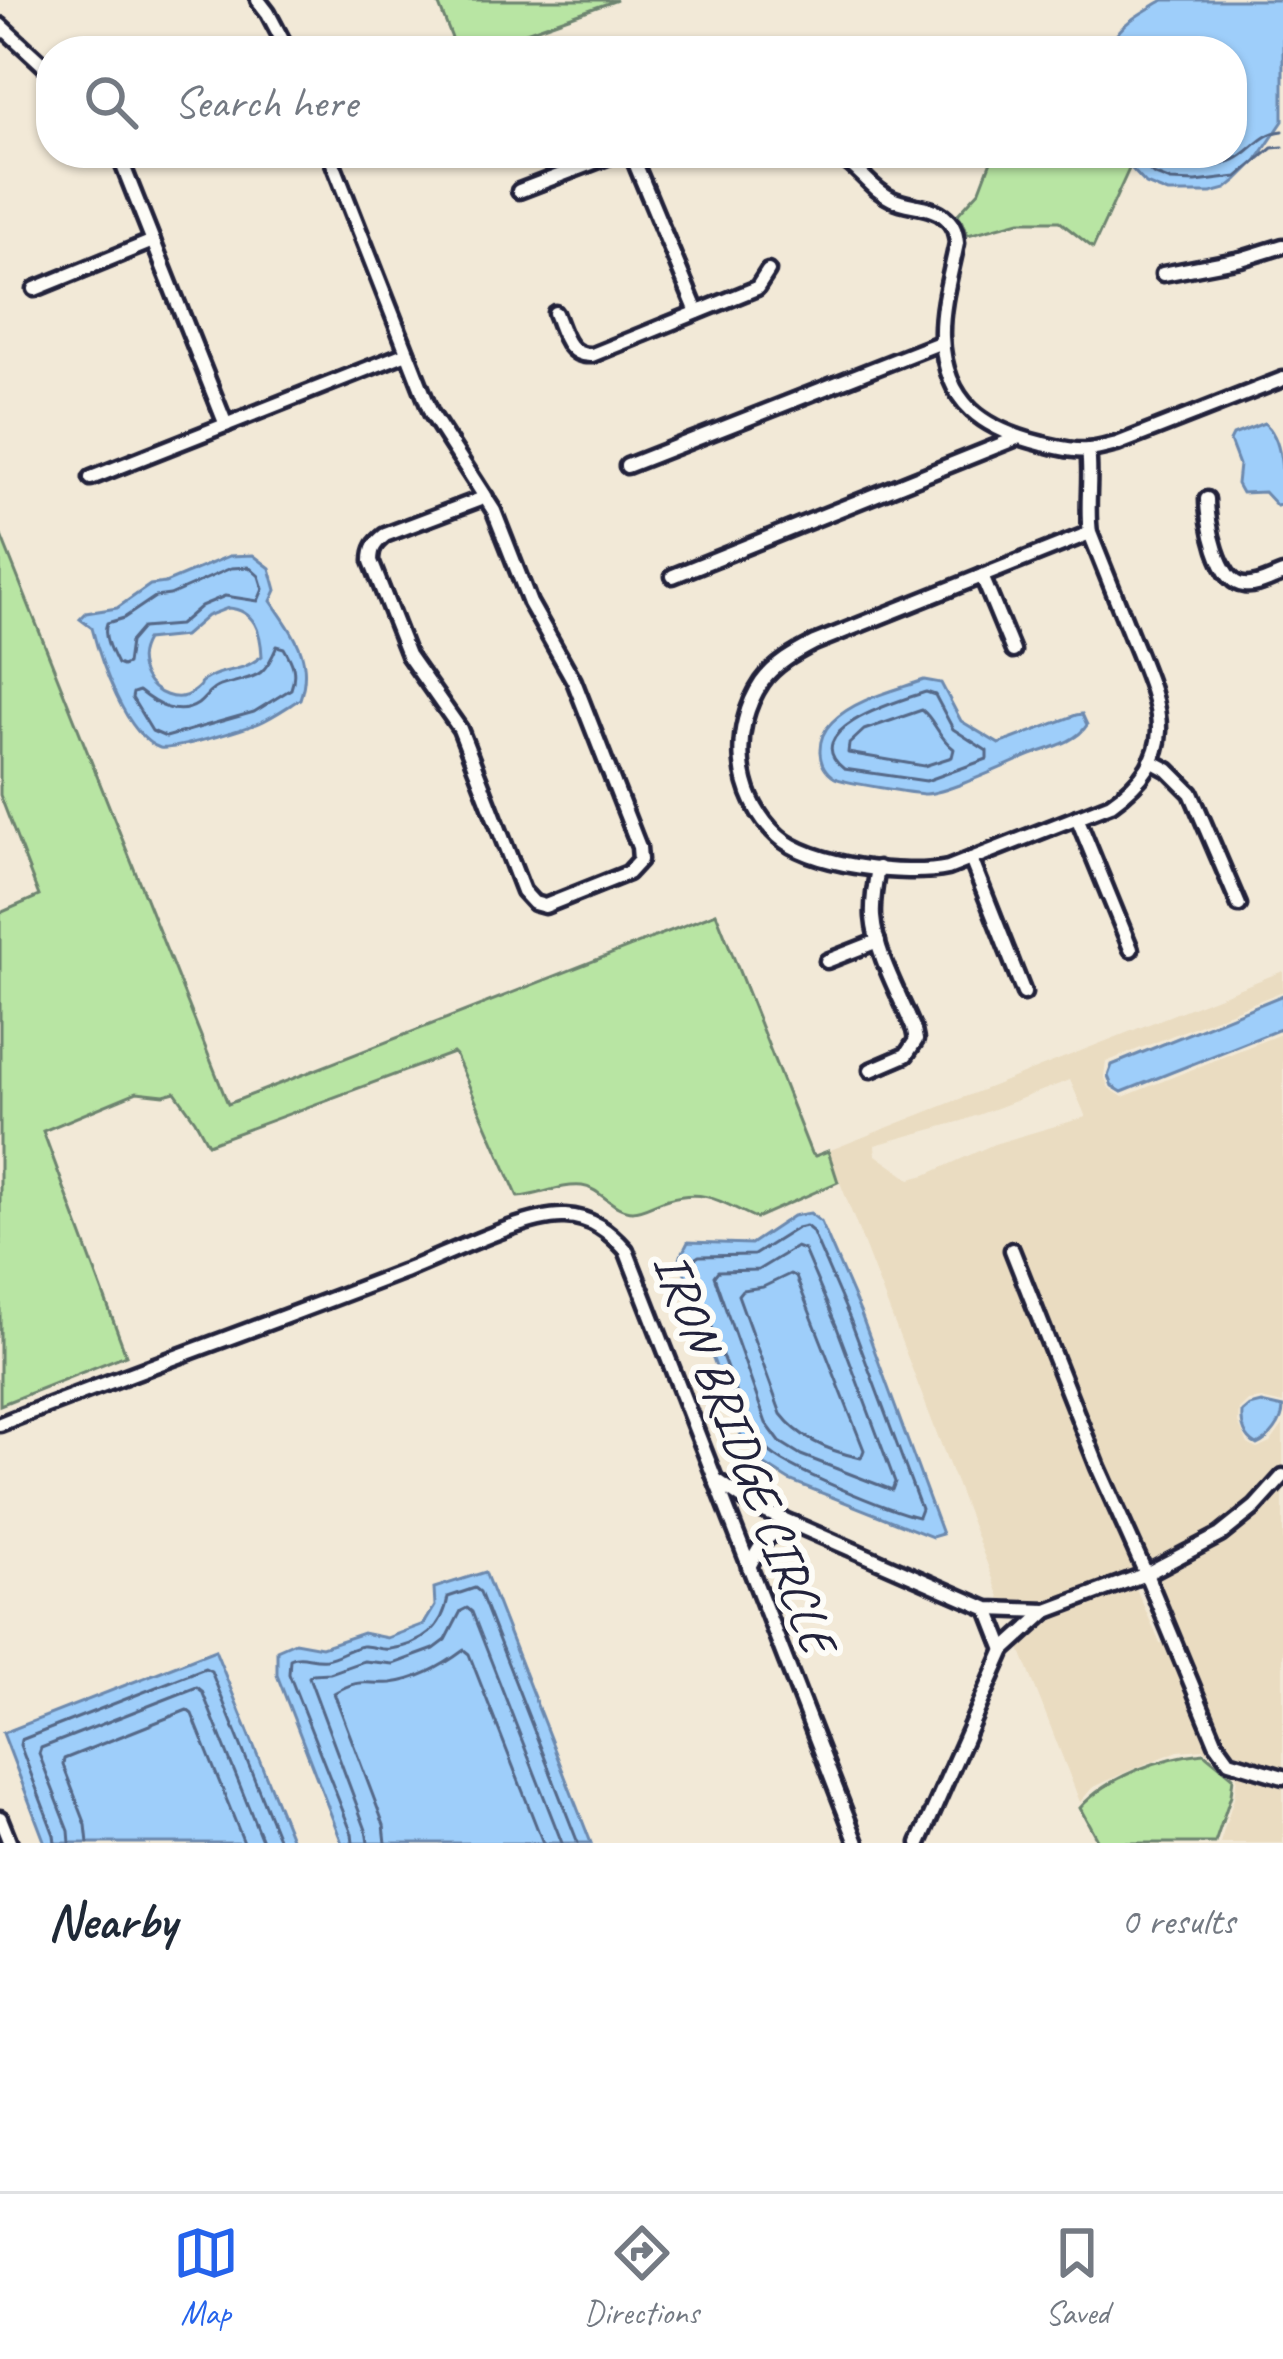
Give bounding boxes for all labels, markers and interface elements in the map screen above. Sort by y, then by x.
search box [36,36,1247,168]
icon: search [78,69,144,135]
text: Search here [174,74,357,131]
street label: IRON BRIDGE CIRCLE [639,1243,853,1667]
text: Nearby [48,1889,176,1953]
text: 0 results [1121,1897,1235,1946]
tab: Map [173,2220,239,2334]
tab: Directions [584,2220,699,2334]
tab: Saved [1044,2220,1110,2334]

